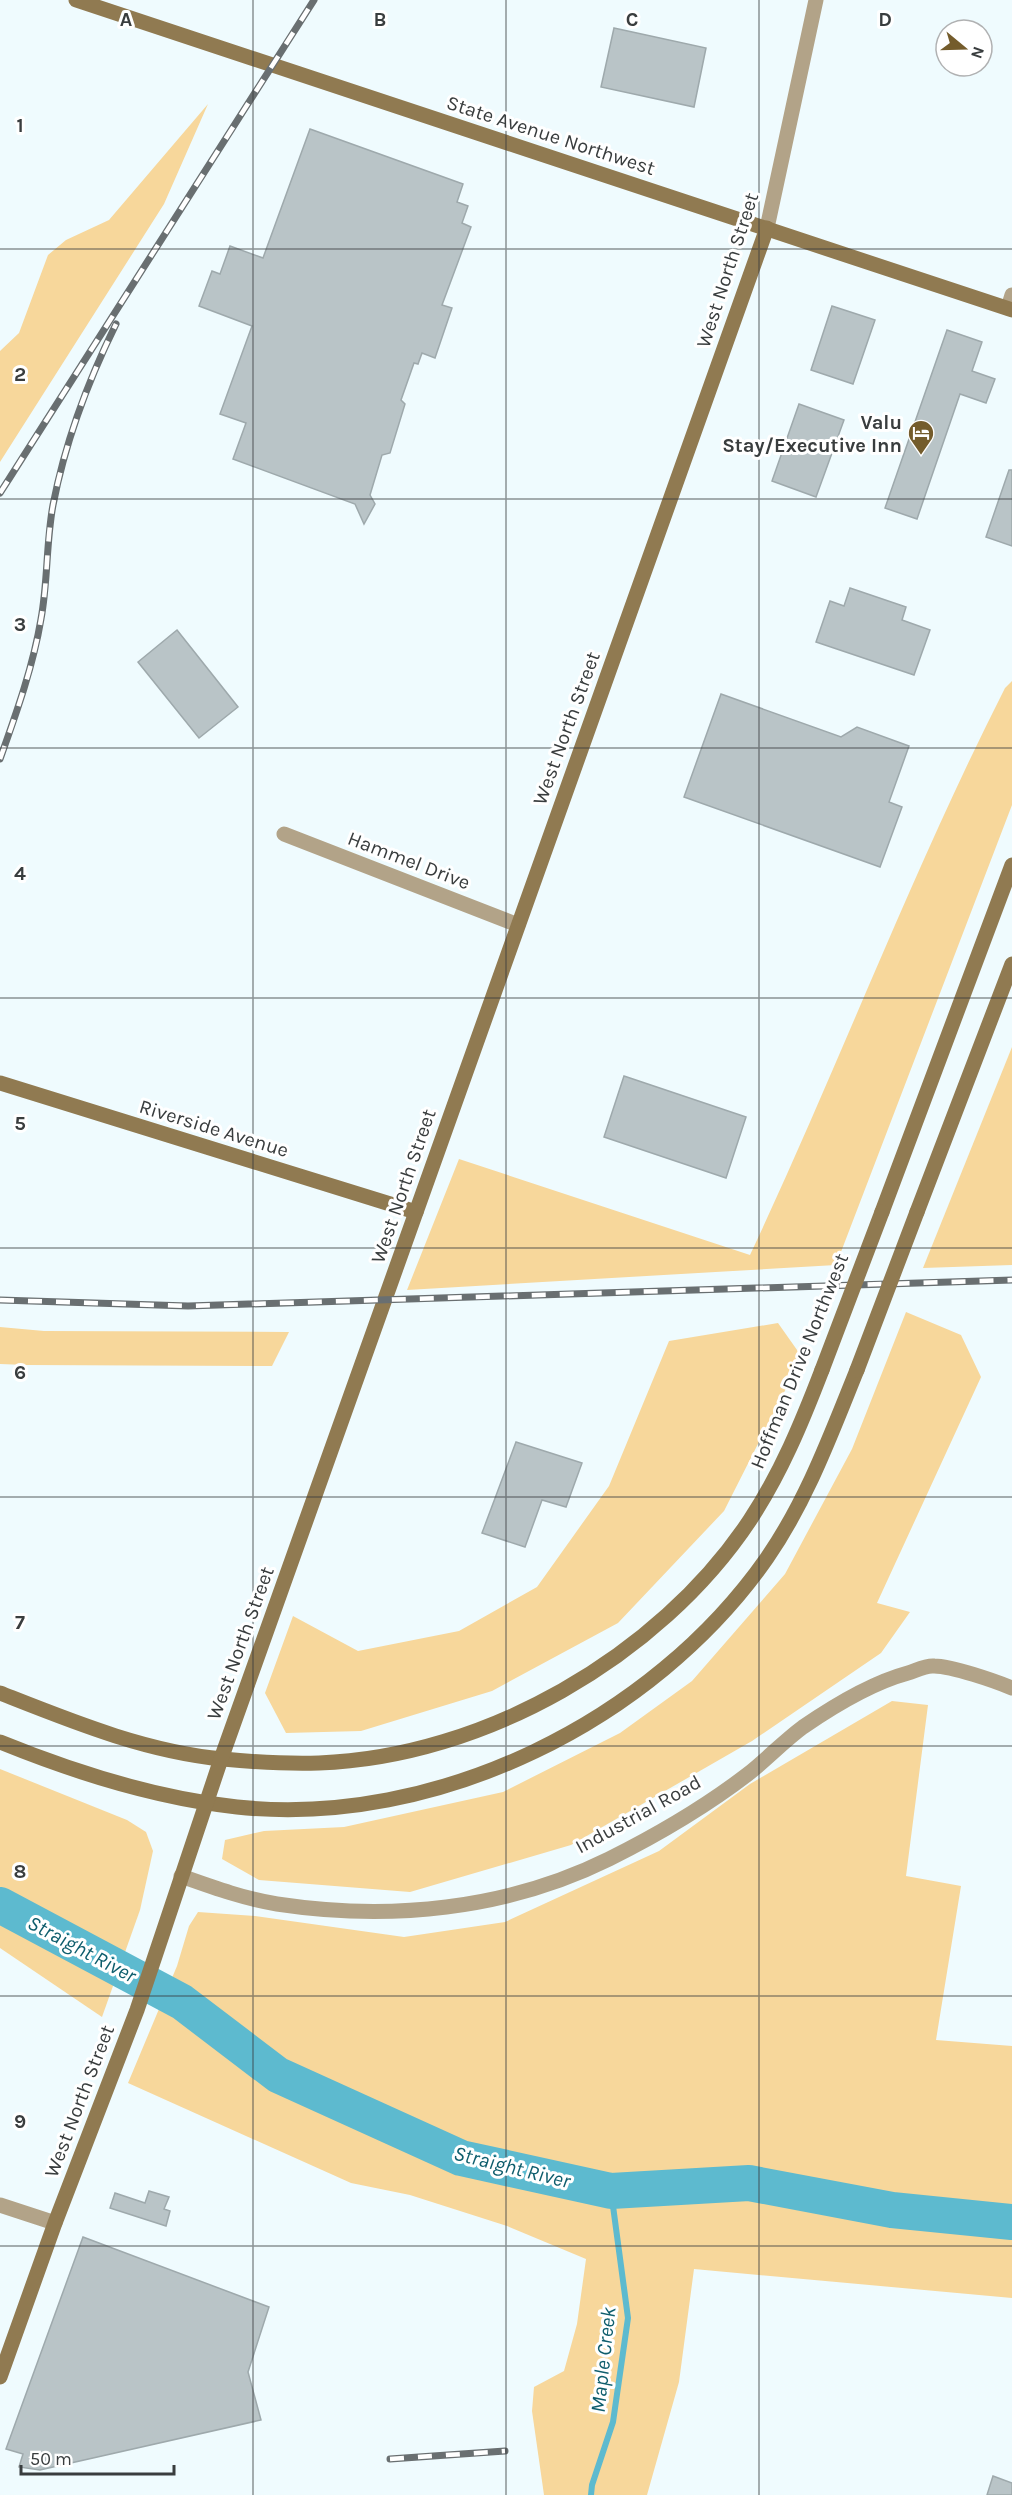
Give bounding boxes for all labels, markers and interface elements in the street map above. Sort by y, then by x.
text: A [120,8,133,31]
text: B [374,8,386,31]
text: C [626,8,638,31]
text: D [878,8,892,31]
north arrow [934,18,994,78]
text: N [967,44,989,61]
street label: State Avenue Northwest [444,91,658,180]
text: 1 [16,114,24,137]
street label: West North Street [692,189,763,350]
text: 2 [14,363,26,386]
place label: Valu Stay/Executive Inn [722,411,902,457]
hotel icon: Valu Stay/Executive Inn [906,418,936,456]
text: 3 [14,613,26,636]
street label: West North Street [528,648,605,808]
street label: Hammel Drive [344,827,473,894]
text: 4 [14,862,26,885]
street label: Riverside Avenue [136,1095,291,1162]
street label: West North Street [366,1106,441,1266]
text: 5 [14,1112,26,1135]
street label: Hoffman Drive Northwest [746,1250,853,1472]
text: 6 [14,1361,26,1384]
street label: West North Street [202,1563,279,1723]
text: 7 [15,1611,25,1634]
street label: Industrial Road [571,1770,705,1858]
text: 8 [14,1860,26,1883]
water label: Straight River [24,1910,141,1988]
street label: West North Street [40,2021,119,2181]
text: 9 [14,2110,26,2133]
water label: Straight River [451,2141,574,2193]
water label: Maple Creek [586,2306,621,2414]
scale bar [21,2438,174,2476]
text: 50 m [30,2448,72,2470]

